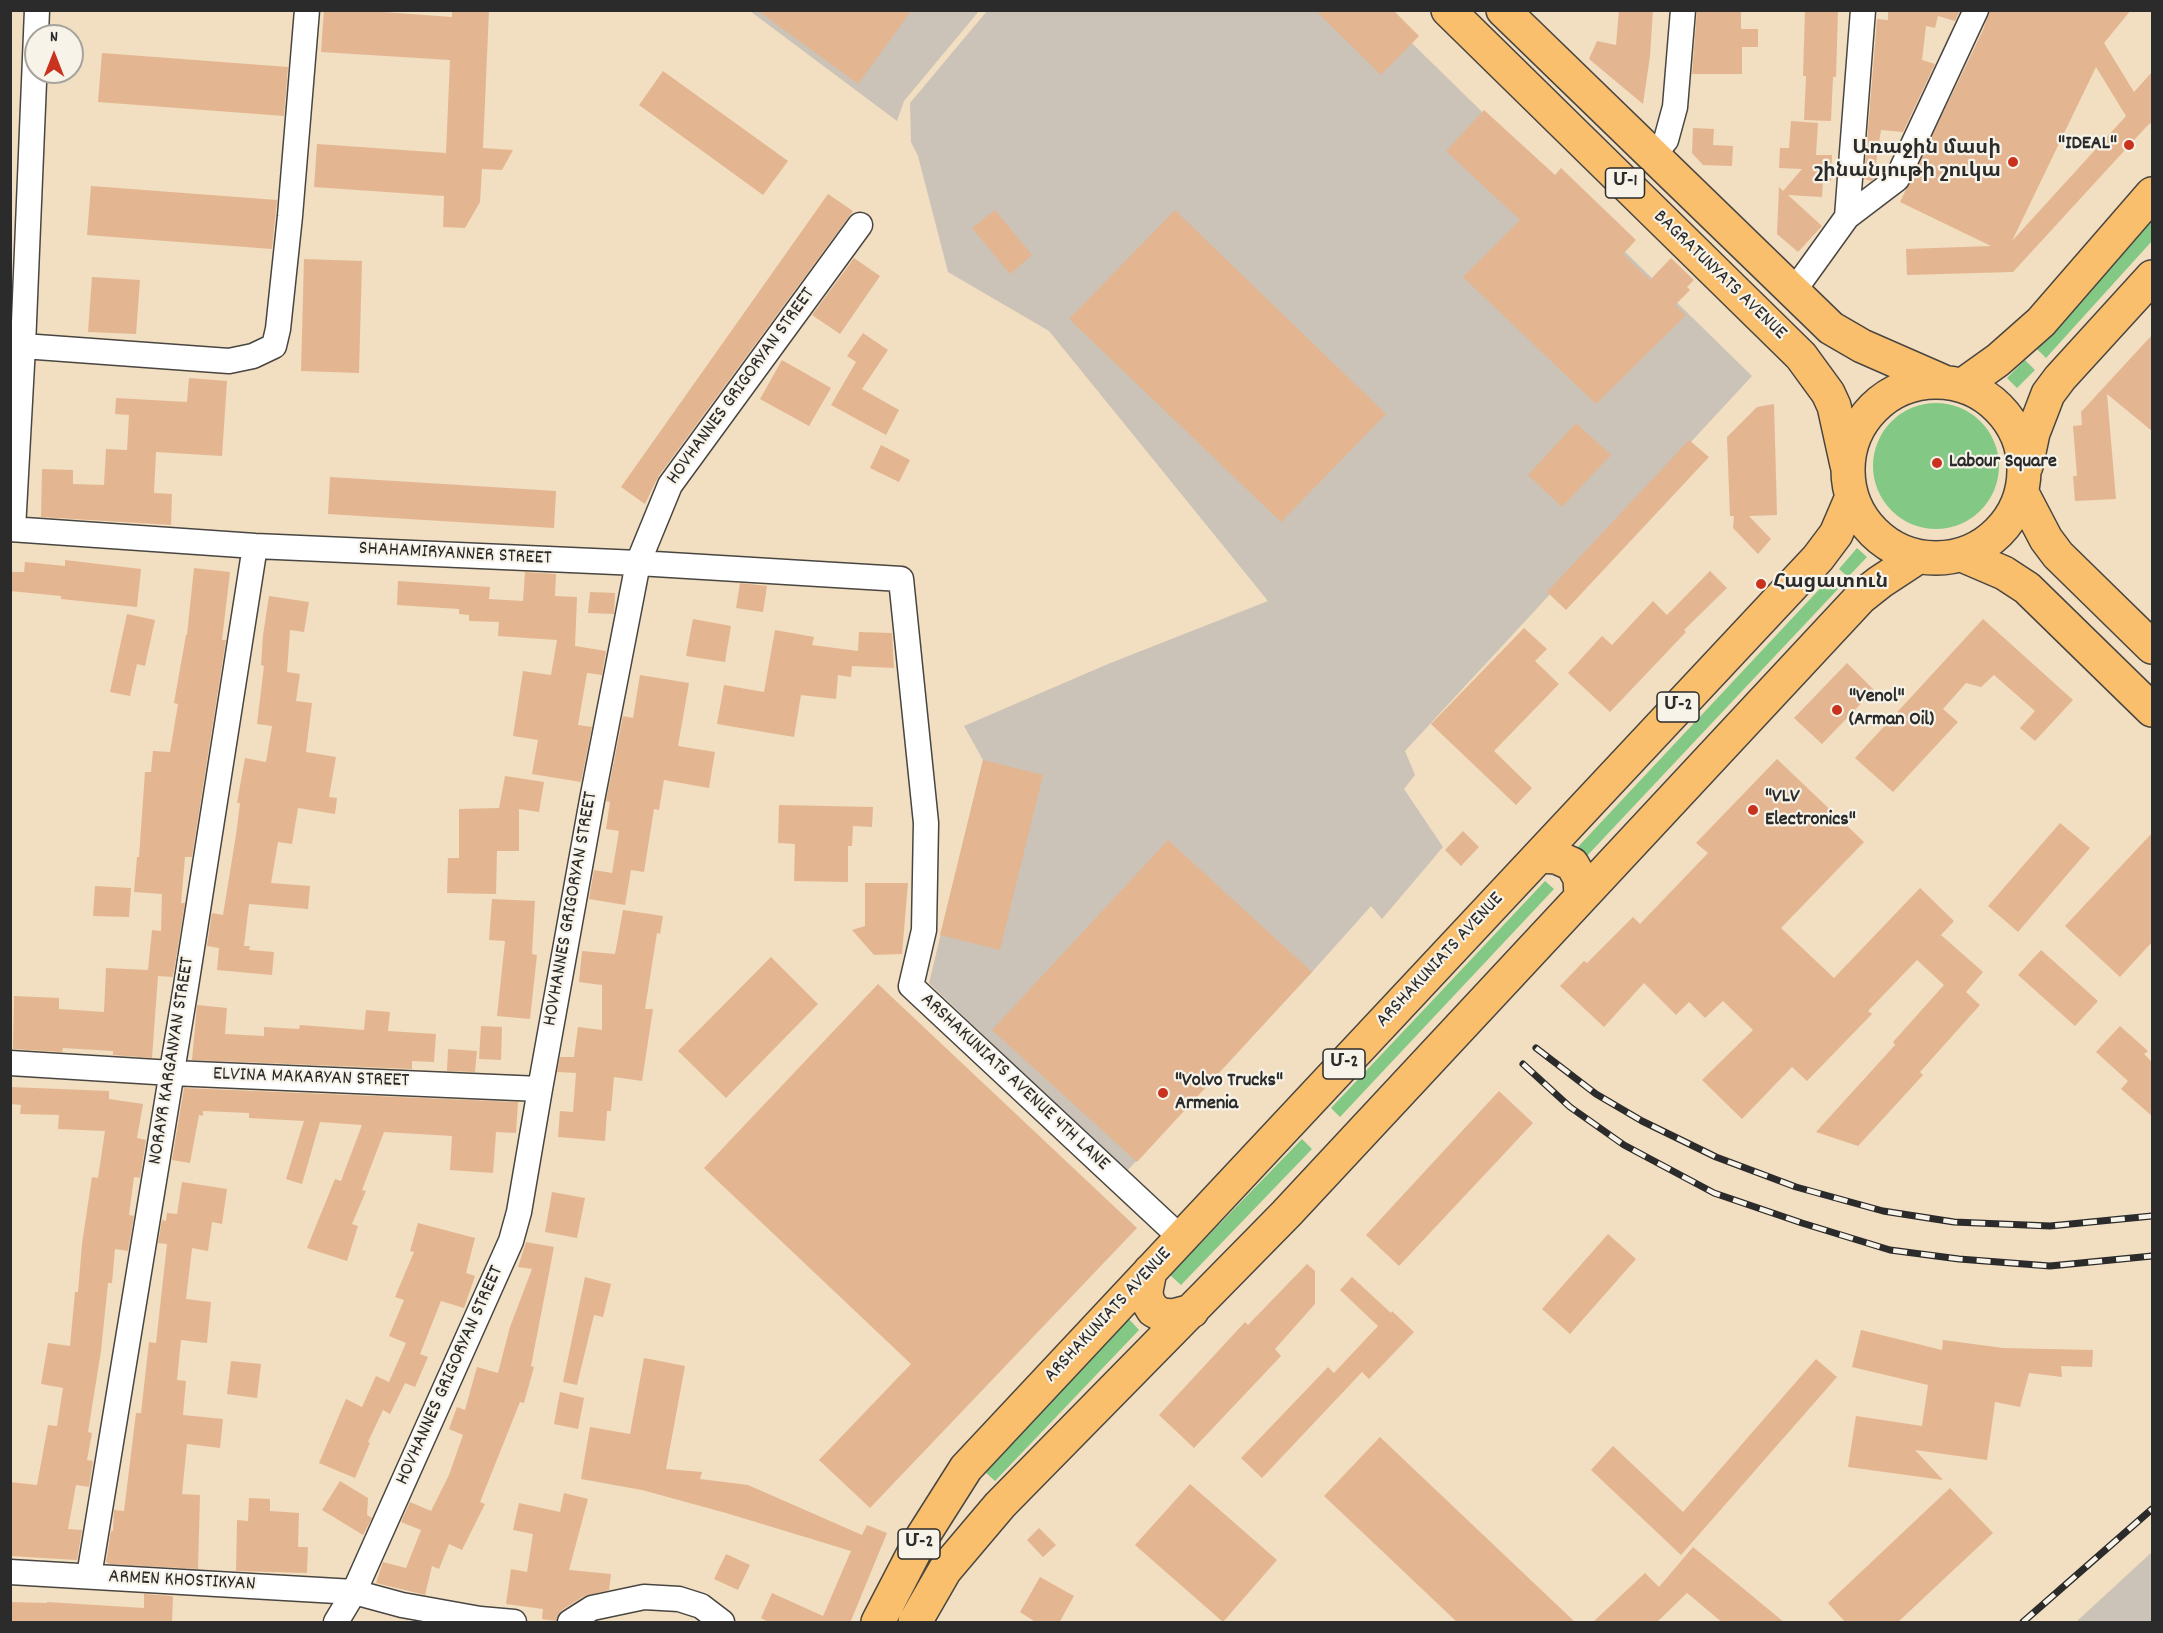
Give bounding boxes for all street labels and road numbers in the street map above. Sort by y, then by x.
road number: Մ-1 [1606,168,1644,198]
street label: BAGRATUNYATS AVENUE [1647,206,1791,346]
street label: HOVHANNES GRIGORYAN STREET [662,284,822,490]
street label: SHAHAMIRYANNER STREET [358,538,552,572]
road number: Մ-2 [1657,692,1699,722]
street label: HOVHANNES GRIGORYAN STREET [540,790,604,1028]
street label: ARSHAKUNIATS AVENUE [1372,888,1510,1034]
street label: NORAYR KARGANYAN STREET [145,955,201,1167]
street label: ARSHAKUNIATS AVENUE 4TH LANE [914,989,1114,1177]
road number: Մ-2 [1323,1049,1365,1079]
street label: ELVINA MAKARYAN STREET [212,1064,410,1094]
street label: ARSHAKUNIATS AVENUE [1040,1243,1178,1389]
street label: HOVHANNES GRIGORYAN STREET [392,1263,510,1489]
road number: Մ-2 [898,1529,940,1559]
street label: ARMEN KHOSTIKYAN [108,1566,256,1598]

